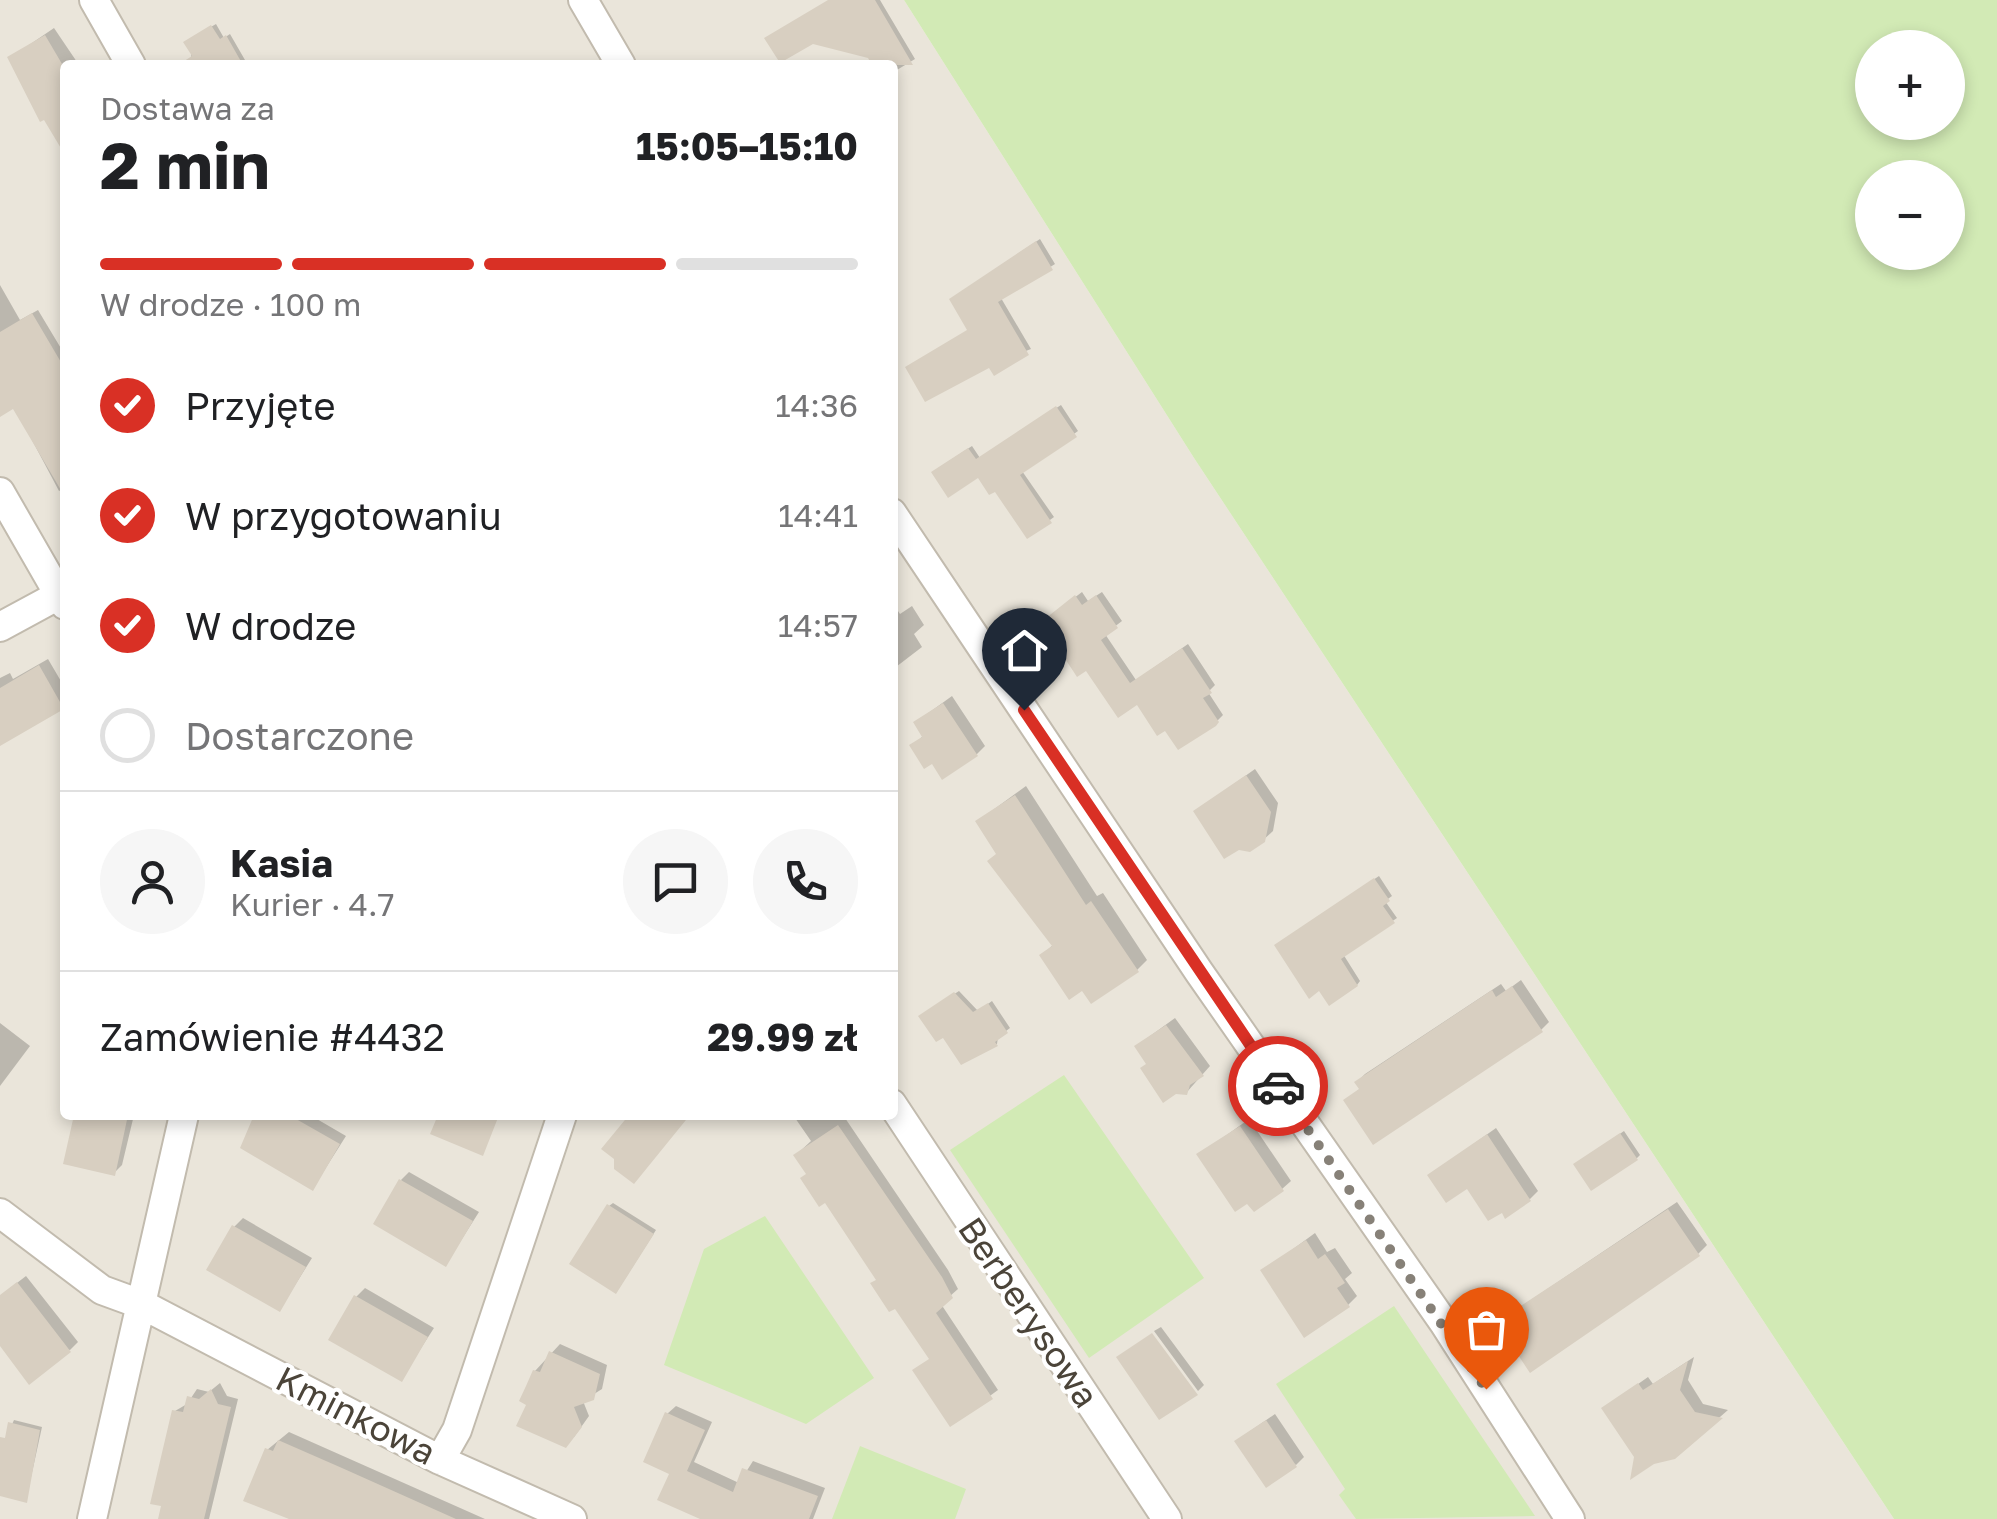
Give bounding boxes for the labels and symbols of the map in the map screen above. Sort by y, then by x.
pin [982,608,1067,711]
courier [1228,1036,1328,1136]
street label: Berberysowa [950,1209,1108,1415]
pin [1444,1287,1529,1390]
street label: Kminkowa [269,1357,443,1473]

